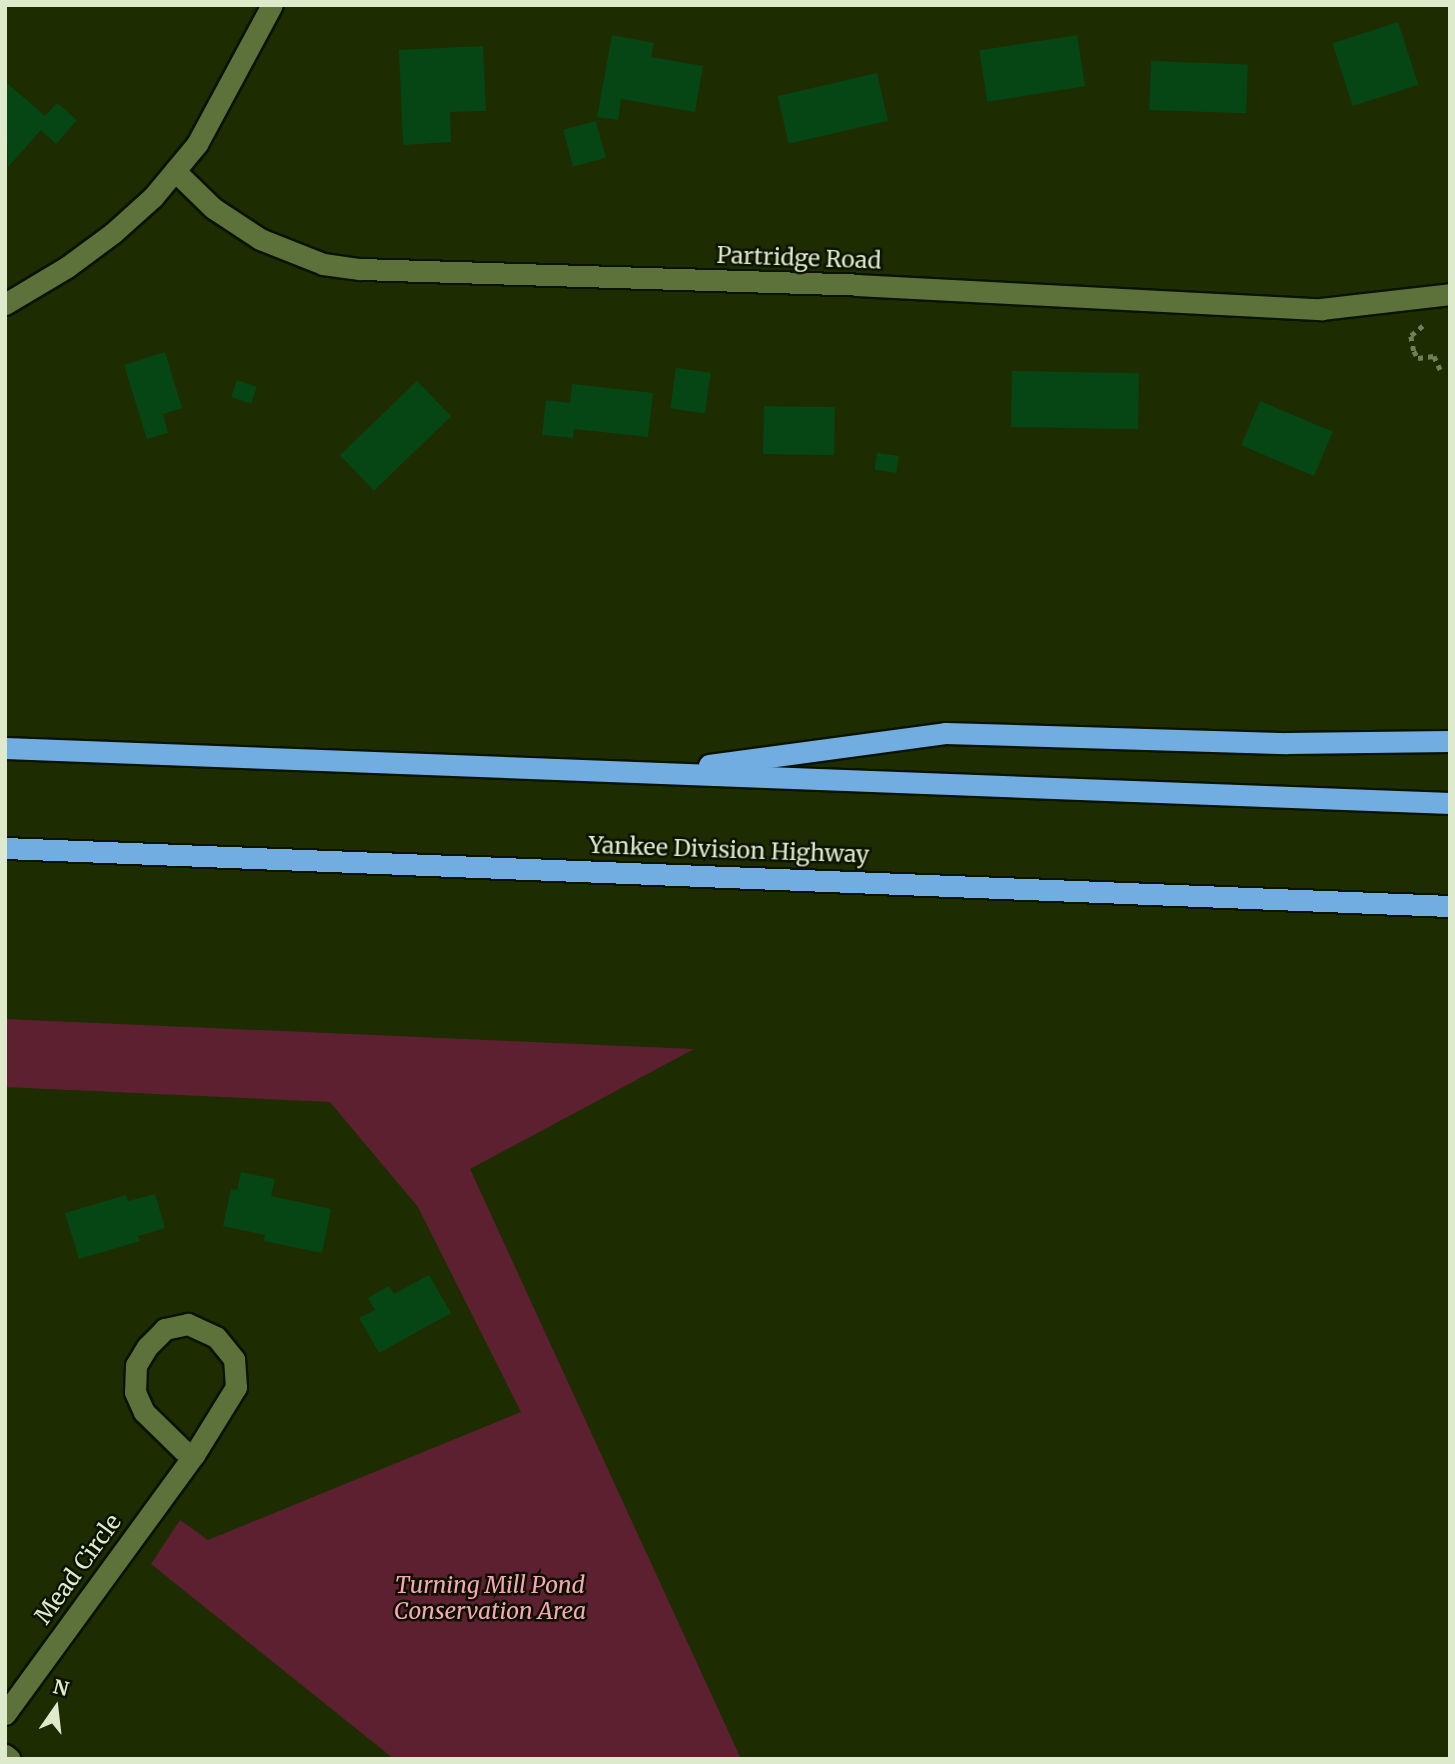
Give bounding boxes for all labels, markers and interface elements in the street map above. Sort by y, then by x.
street label: Partridge Road [716,241,882,275]
street label: Yankee Division Highway [588,831,870,869]
street label: Mead Circle [29,1509,127,1629]
park label: Turning Mill Pond Conservation Area [394,1571,586,1625]
north arrow [21,1673,91,1743]
text: N [51,1674,71,1701]

